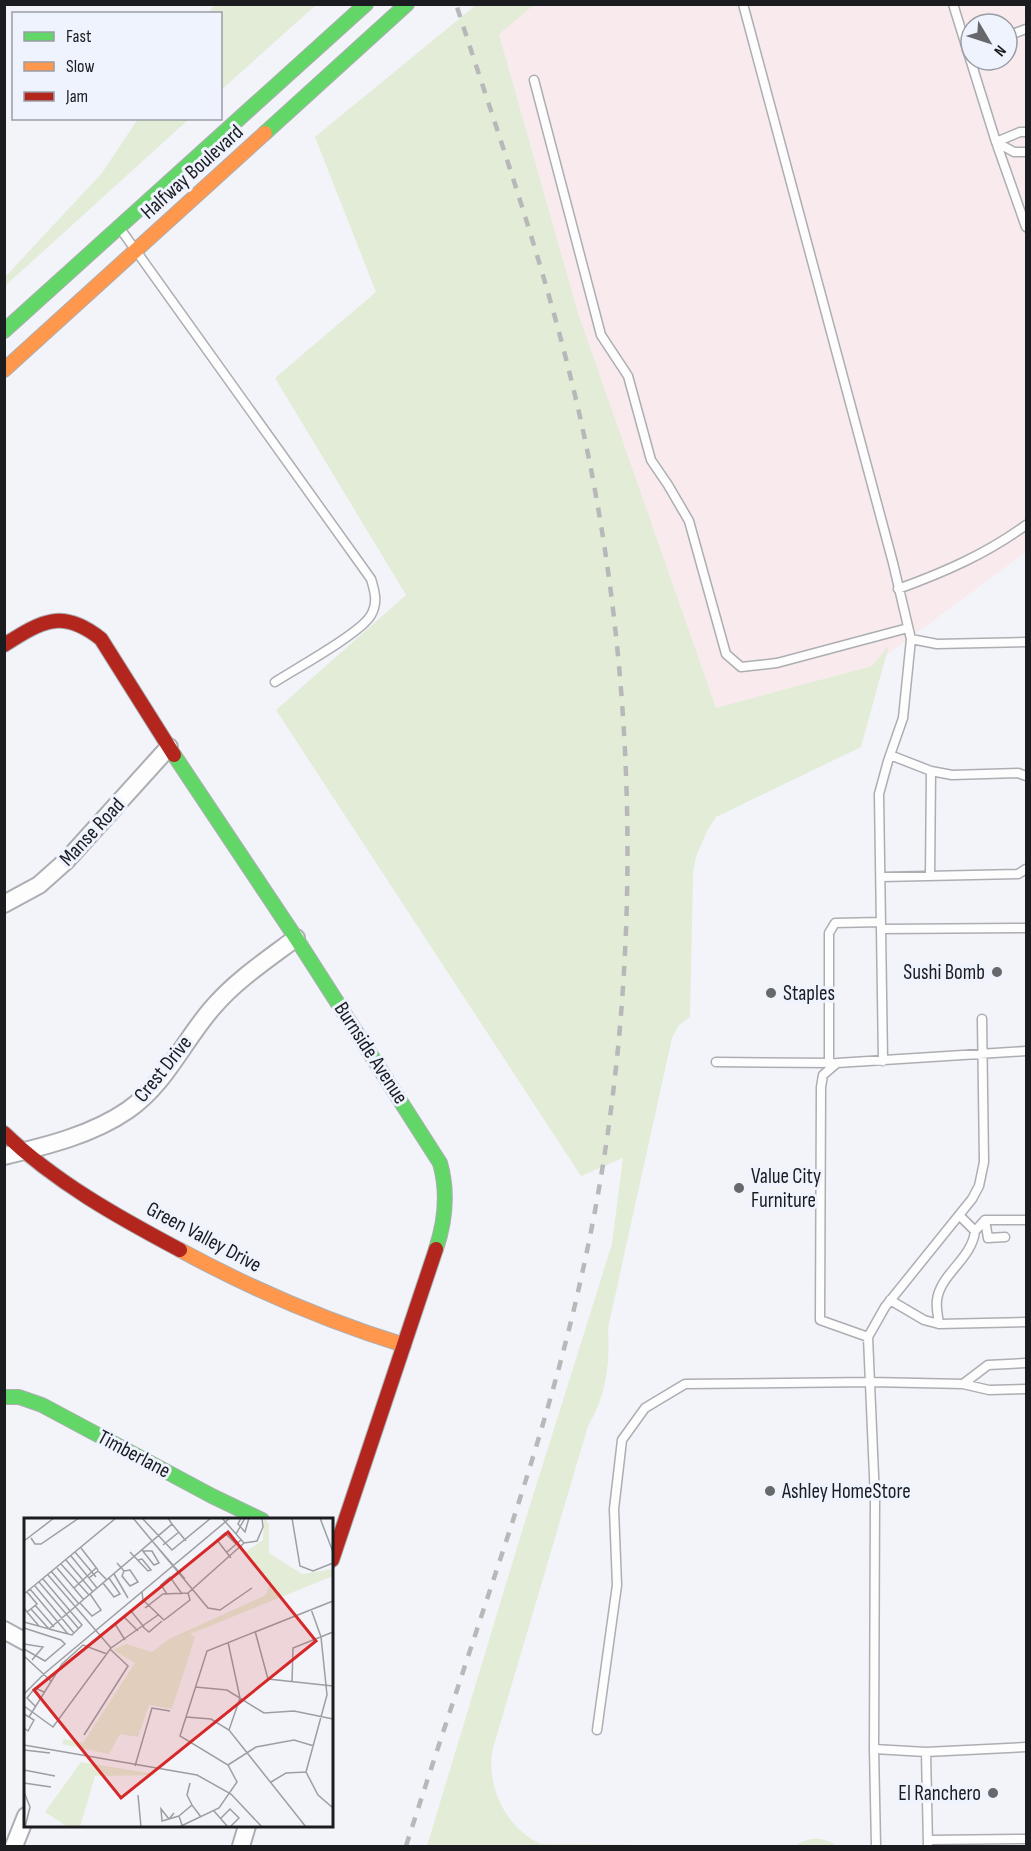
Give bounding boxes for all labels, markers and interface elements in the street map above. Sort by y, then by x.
legend [12,12,222,120]
north arrow [959,12,1019,72]
text: Fast [66,26,92,47]
text: N [989,41,1010,60]
text: Slow [66,56,95,77]
text: Jam [65,86,88,107]
street label: Halfway Boulevard [136,120,248,224]
street label: Manse Road [54,793,130,871]
place label: Sushi Bomb [903,960,985,985]
marker: Sushi Bomb [990,965,1004,979]
place label: Staples [783,981,835,1006]
marker: Staples [764,986,778,1000]
street label: Burnside Avenue [329,997,413,1109]
street label: Crest Drive [129,1031,197,1107]
place label: Value City Furniture [751,1164,821,1213]
marker: Value City Furniture [732,1181,746,1195]
street label: Green Valley Drive [142,1196,266,1278]
street label: Timberlane [93,1425,175,1483]
place label: Ashley HomeStore [781,1479,911,1504]
marker: Ashley HomeStore [763,1484,777,1498]
inset map [24,1518,333,1827]
place label: El Ranchero [898,1781,981,1806]
marker: El Ranchero [986,1786,1000,1800]

